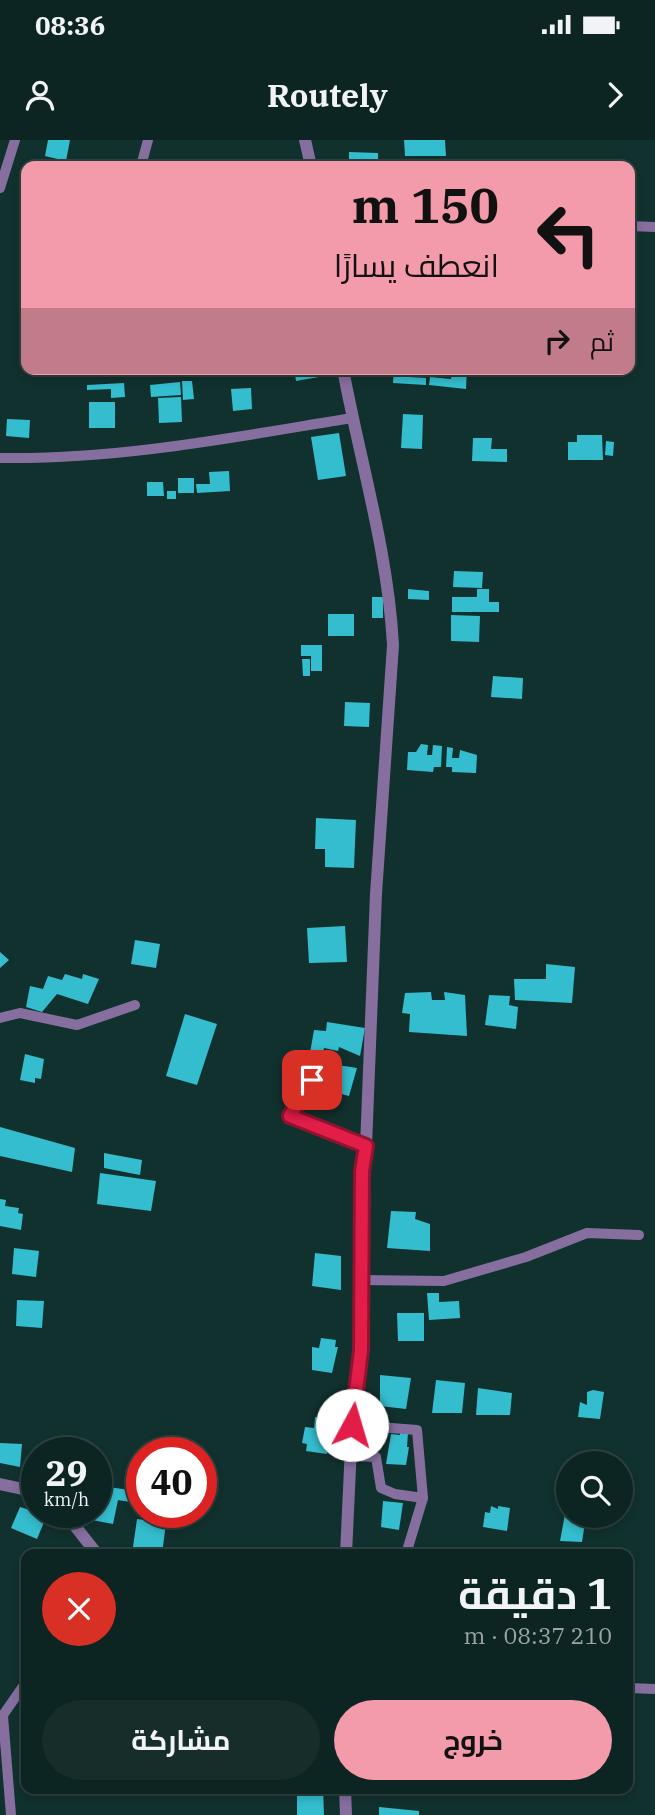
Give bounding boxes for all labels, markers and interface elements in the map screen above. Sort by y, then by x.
text: 08:36 [35,8,105,42]
text: Routely [267,74,388,116]
icon: person [21,76,59,114]
icon: forward [596,76,634,114]
text: 150 m [352,173,499,236]
icon: left [523,189,614,280]
text: انعطف يسارًا [334,244,499,286]
icon: right [538,322,576,360]
text: ثم [590,324,614,358]
pin [282,1050,342,1110]
icon: arrive [293,1061,331,1099]
position arrow [315,1388,389,1462]
speed limit sign: 40 [126,1437,217,1528]
text: 29 [45,1450,88,1496]
map controls [556,1451,633,1528]
button: search [556,1451,633,1528]
text: km/h [44,1488,89,1511]
text: 1 دقيقة [458,1566,612,1621]
button: close [42,1572,116,1646]
text: 210 m · 08:37 [463,1620,612,1650]
button: مشاركة [42,1700,320,1780]
button: خروج [334,1700,612,1780]

